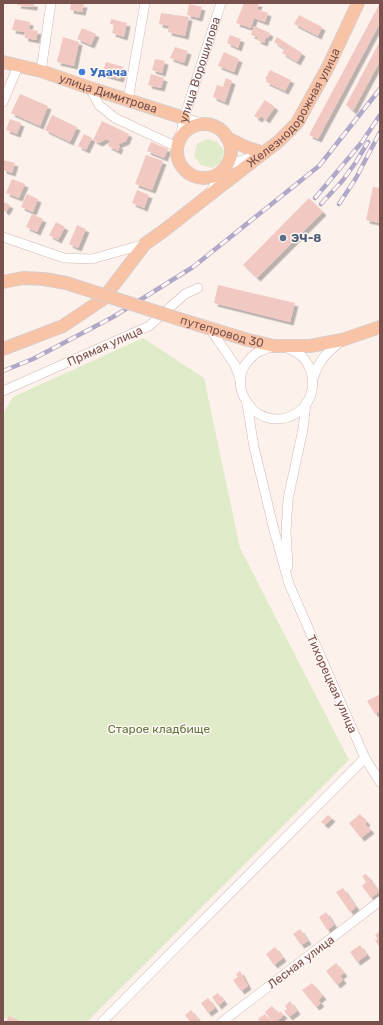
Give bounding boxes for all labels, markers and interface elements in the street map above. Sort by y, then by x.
street label: улица Ворошилова [176,15,223,124]
street label: Железнодорожная улица [244,46,343,170]
place label: Удача [90,65,127,79]
marker: Удача [77,67,87,77]
street label: улица Димитрова [57,71,159,116]
place label: ЭЧ-8 [291,231,322,245]
marker: ЭЧ-8 [278,233,288,243]
street label: путепровод 30 [179,313,265,350]
street label: Прямая улица [65,323,145,369]
street label: Тихорецкая улица [304,633,360,735]
park label: Старое кладбище [108,722,210,736]
street label: Лесная улица [265,932,337,992]

